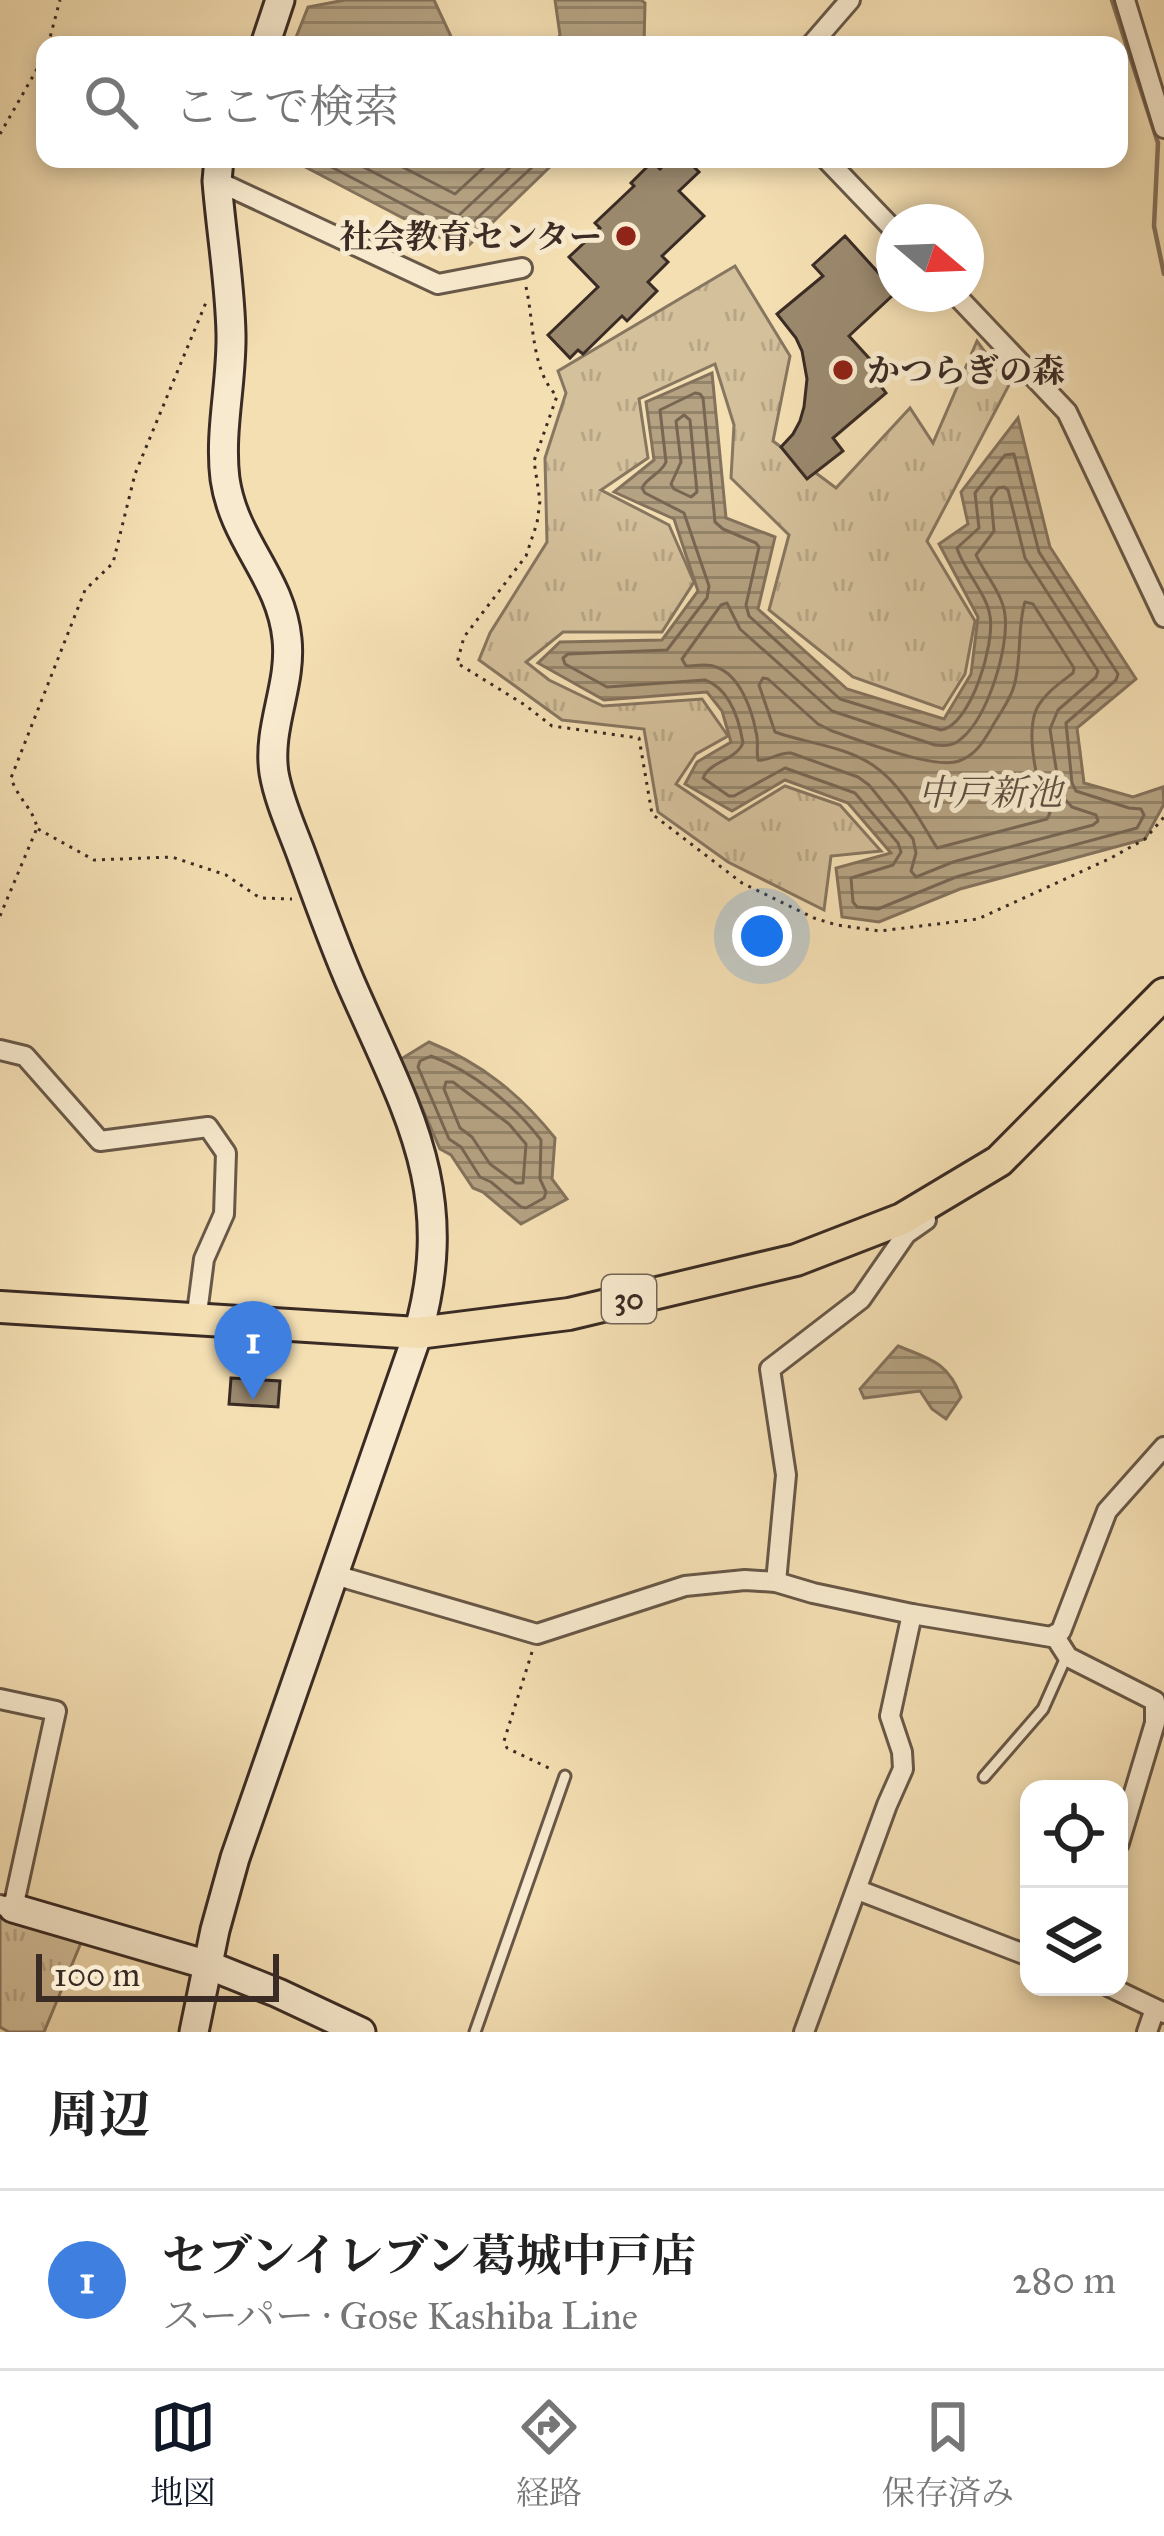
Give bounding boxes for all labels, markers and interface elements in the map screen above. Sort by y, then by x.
search box [36,36,1128,168]
icon: search [78,69,144,135]
text: ここで検索 [174,79,399,134]
north arrow [876,204,984,312]
place label: 社会教育センター [339,217,602,257]
marker: 社会教育センター [613,223,639,249]
place label: かつらぎの森 [867,351,1065,391]
marker: かつらぎの森 [830,357,856,383]
water label: 中戸新池 [918,771,1066,815]
your location [732,906,792,966]
road number: 30 [602,1275,656,1323]
pin: 1 [214,1301,292,1400]
map controls [1020,1780,1128,1996]
button: locate [1020,1780,1128,1888]
button: layers [1020,1888,1128,1996]
scale bar [36,1948,279,2001]
text: 100 m [54,1955,140,1995]
text: 周辺 [48,2084,150,2146]
text: セブンイレブン葛城中戸店 [162,2228,696,2283]
text: 1 [79,2256,95,2304]
text: 280 m [1012,2256,1116,2304]
text: スーパー · Gose Kashiba Line [162,2292,638,2340]
tab: 地図 [150,2394,216,2513]
tab: 経路 [516,2394,582,2513]
tab: 保存済み [882,2394,1014,2513]

